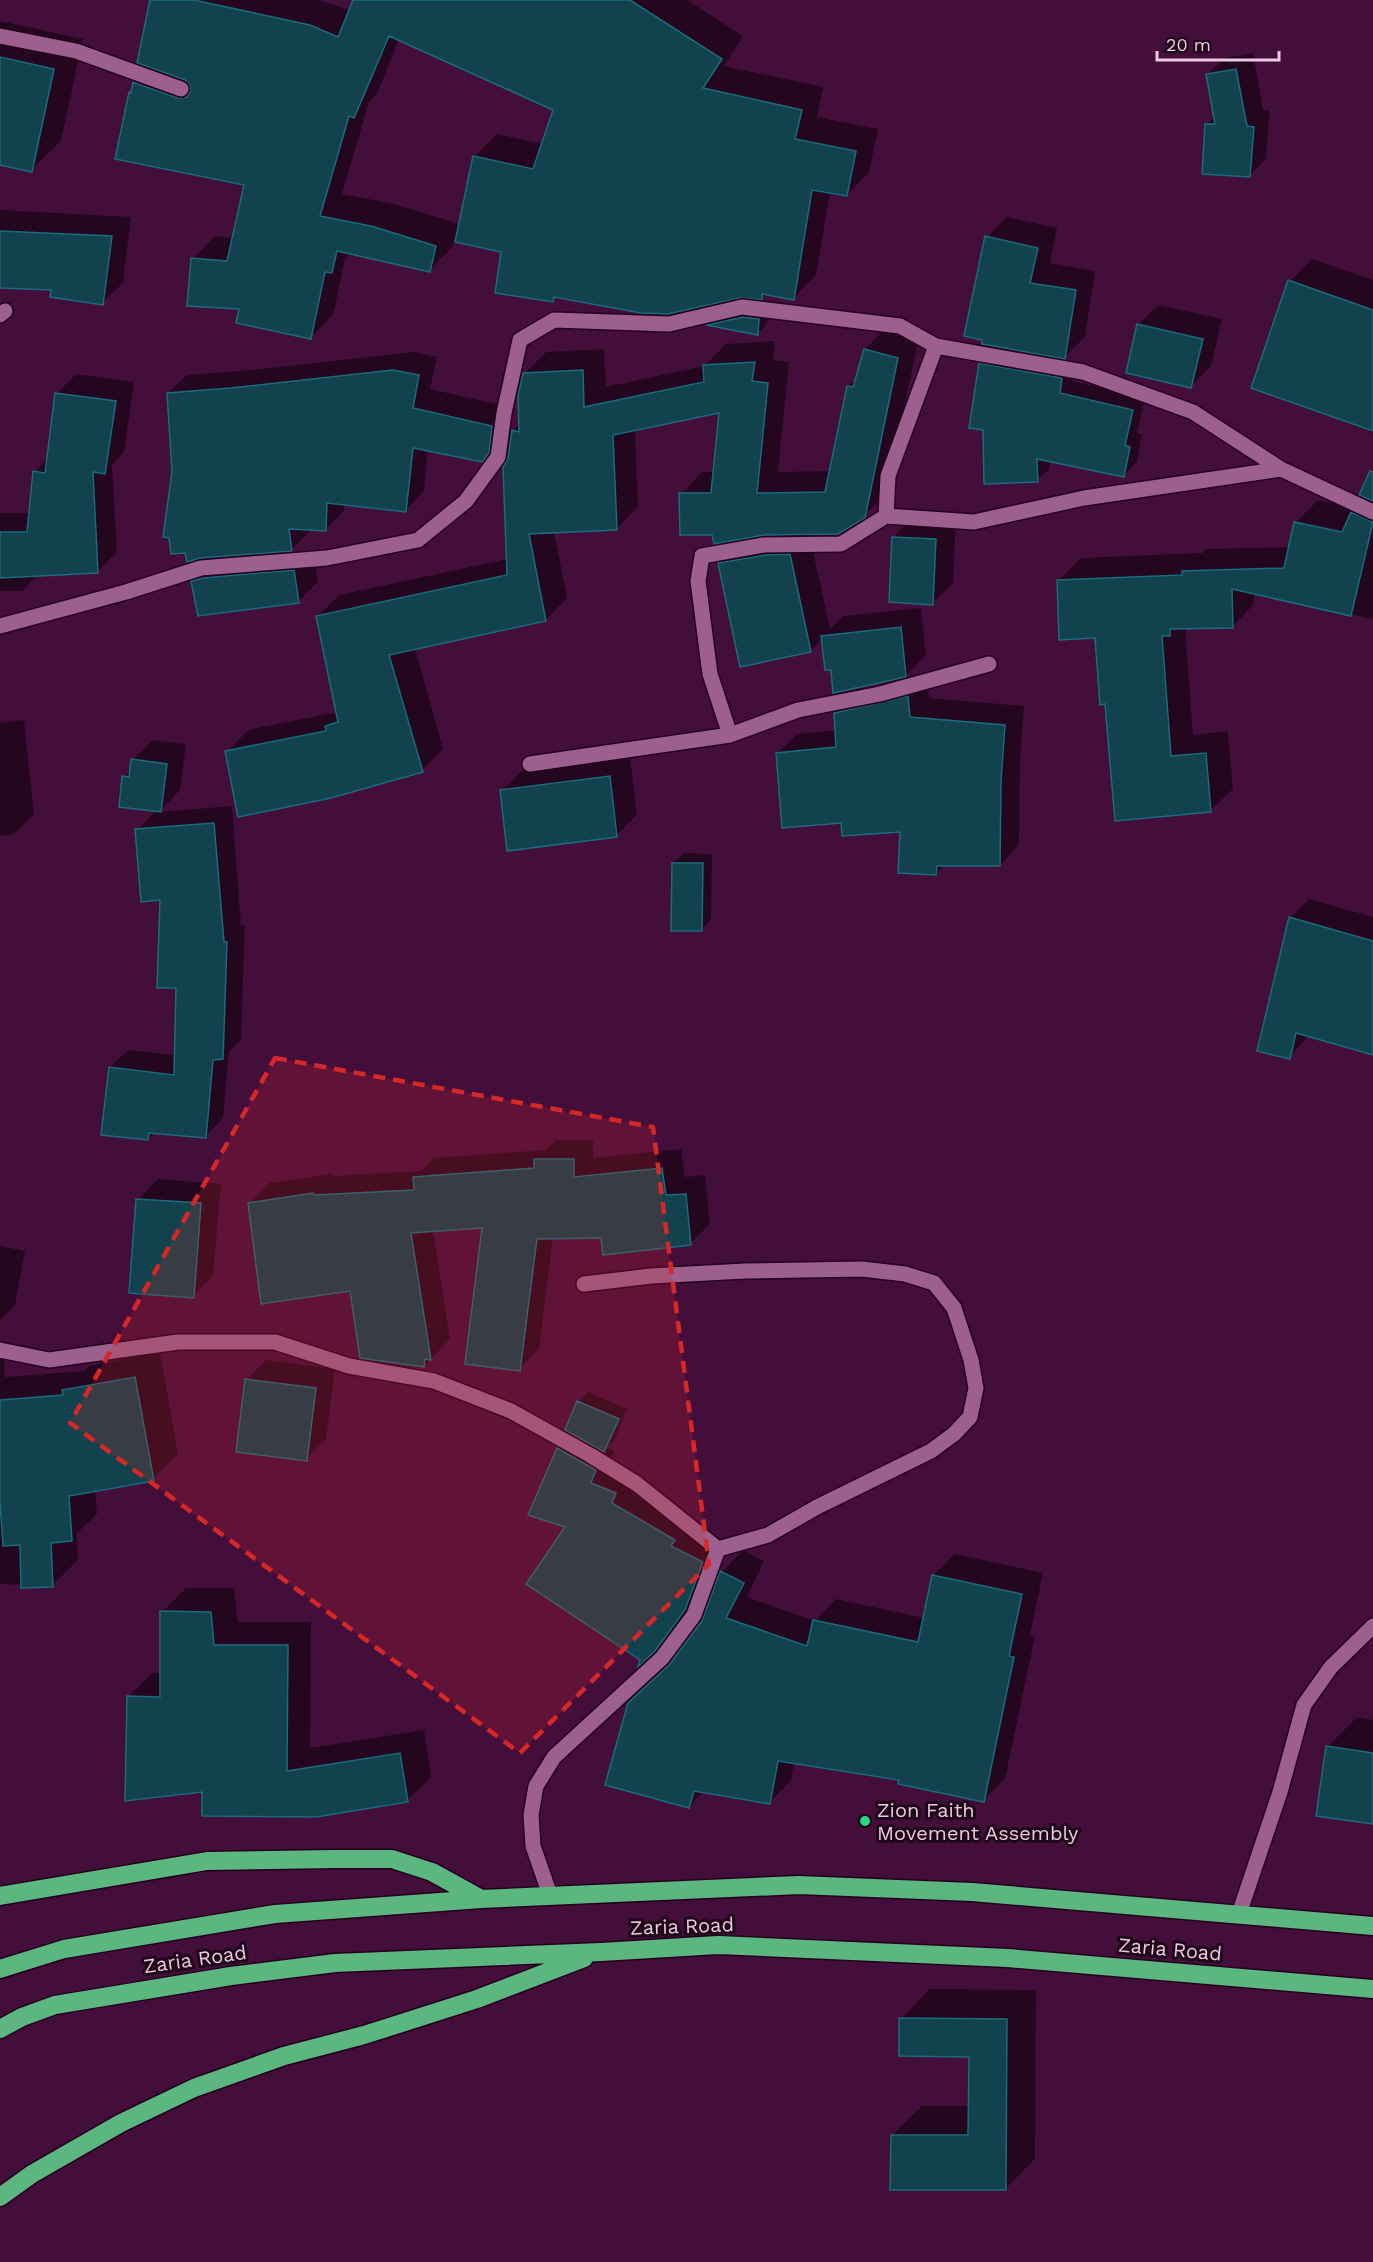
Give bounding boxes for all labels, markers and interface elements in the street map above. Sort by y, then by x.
scale bar [1157,24,1278,62]
text: 20 m [1166,34,1211,55]
place label: Zion Faith Movement Assembly [877,1798,1079,1845]
marker: Zion Faith Movement Assembly [858,1814,872,1828]
street label: Zaria Road [630,1912,734,1940]
street label: Zaria Road [1117,1933,1223,1965]
street label: Zaria Road [142,1940,248,1978]

